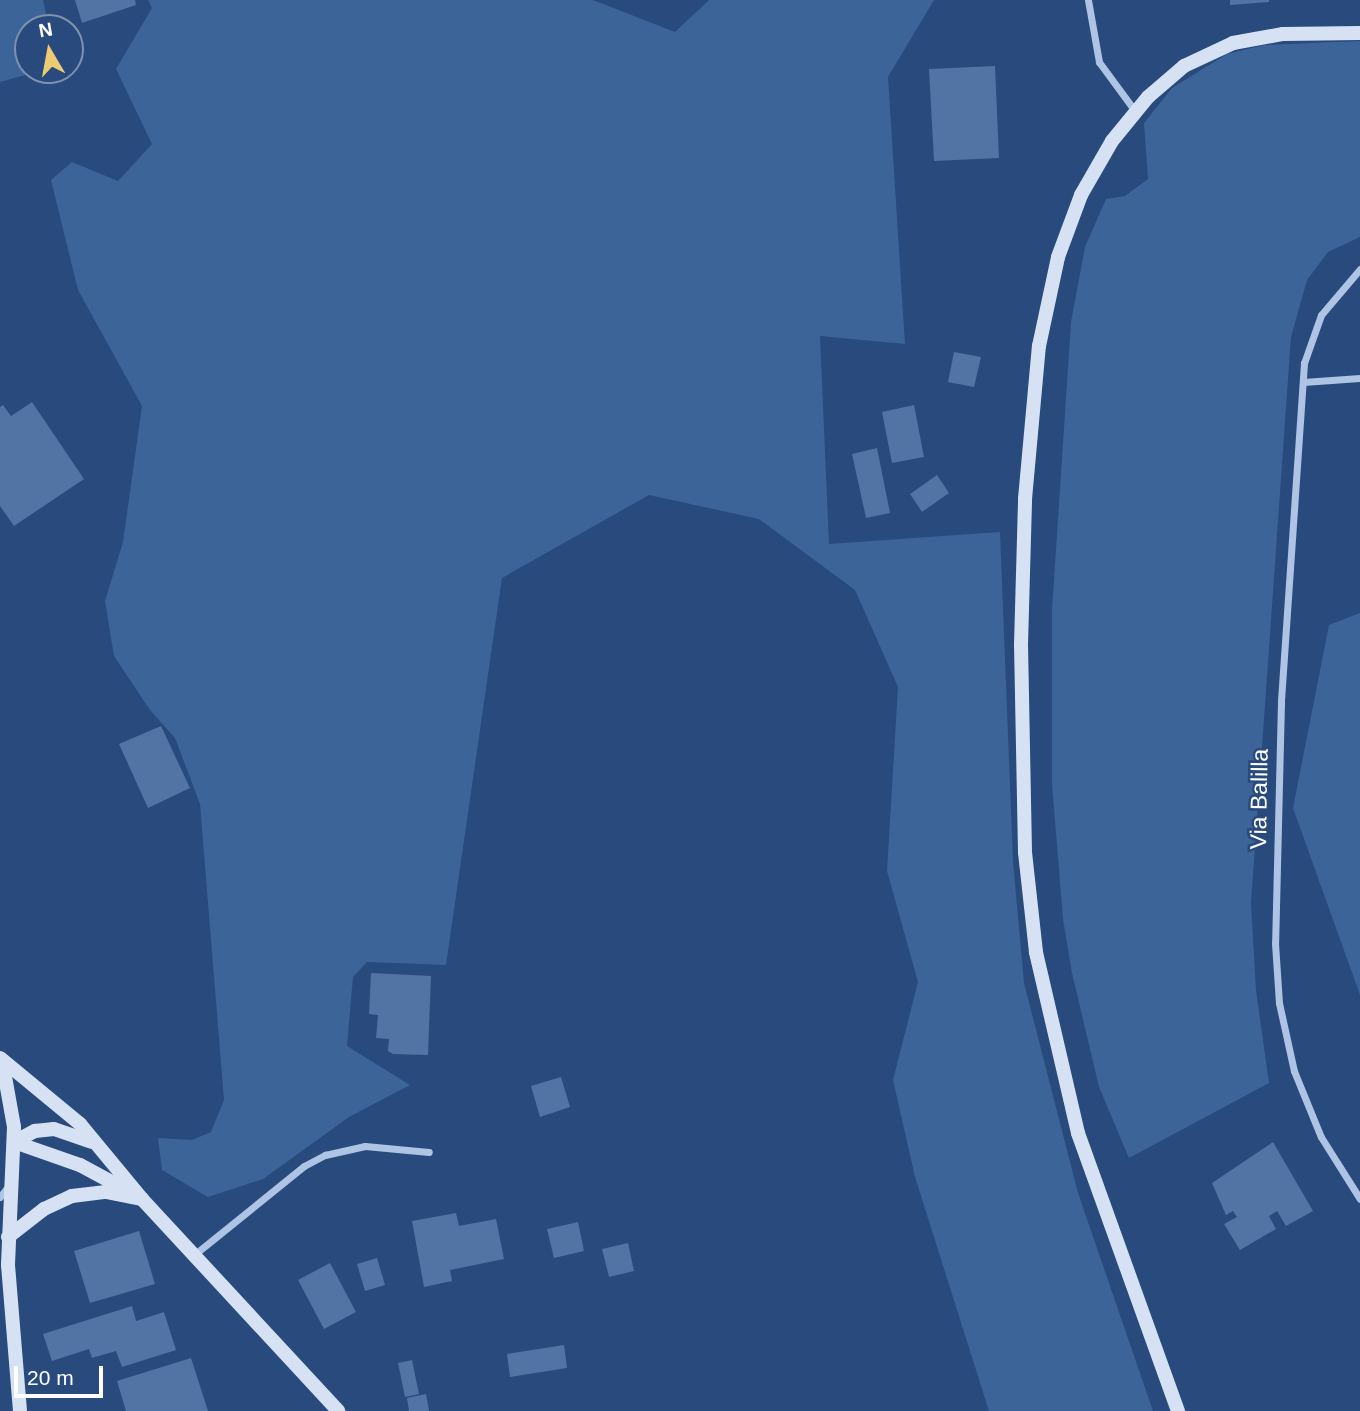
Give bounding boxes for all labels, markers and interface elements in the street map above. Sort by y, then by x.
north arrow [14,14,84,84]
text: N [37,18,54,41]
street label: Via Balilla [1244,748,1274,850]
scale bar [18,1352,107,1396]
text: 20 m [27,1366,74,1389]

